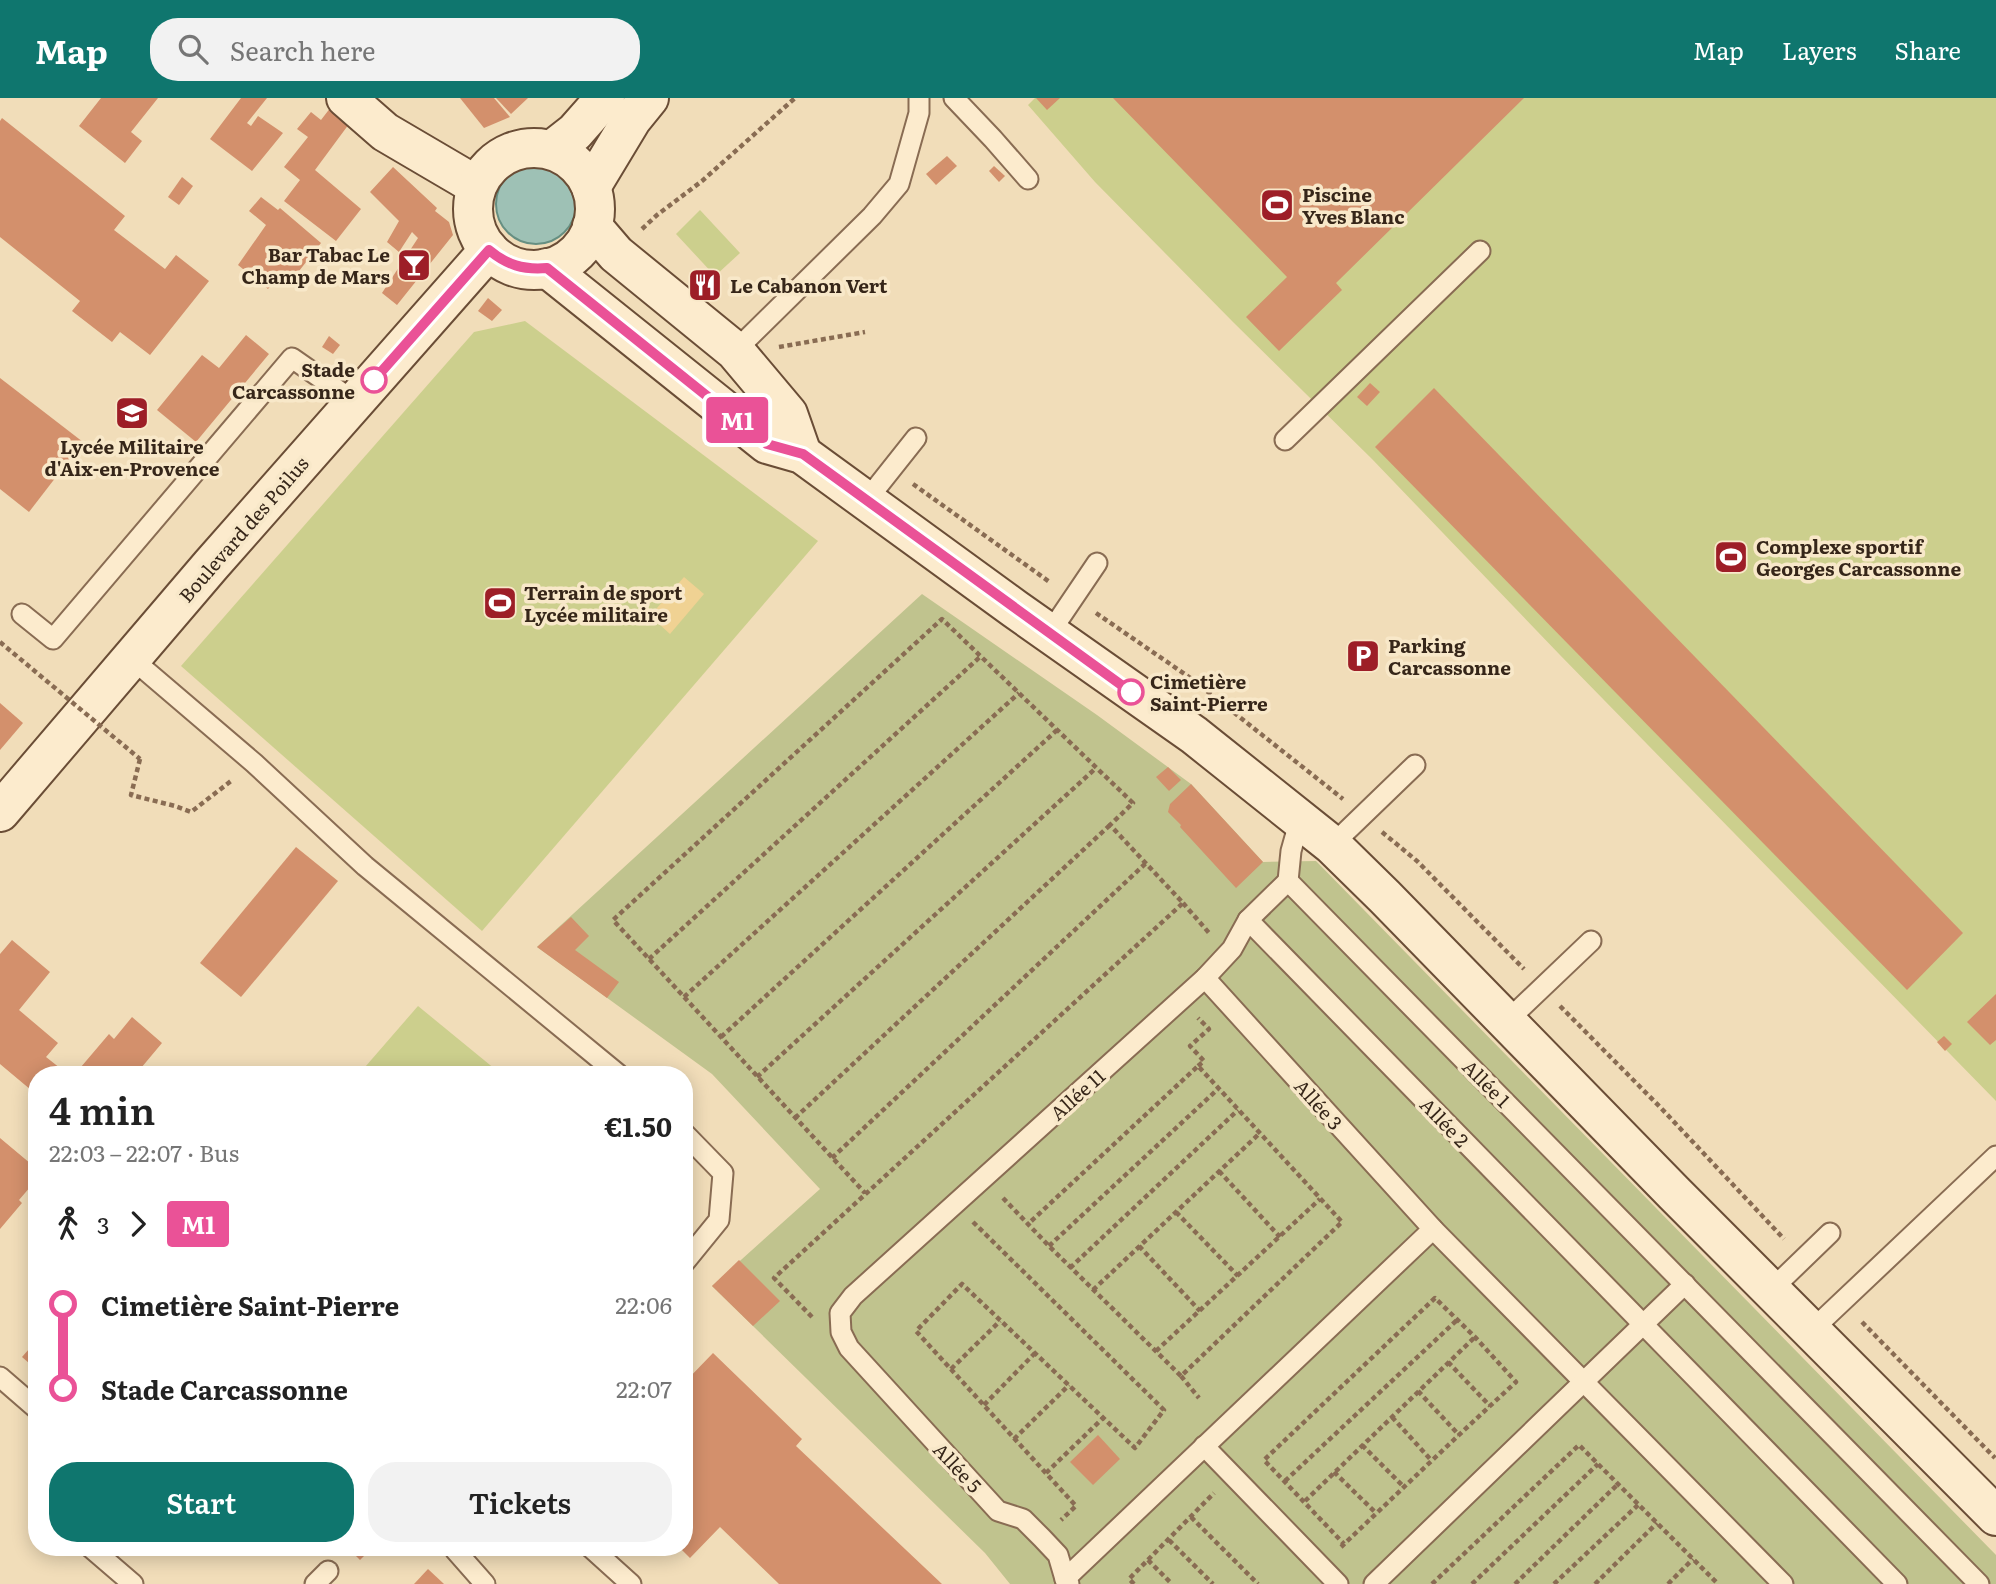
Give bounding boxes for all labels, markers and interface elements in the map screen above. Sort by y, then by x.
search box [150,18,640,81]
text: Map [35,25,108,74]
icon: search [174,30,212,68]
text: Search here [230,30,376,69]
text: Map [1693,32,1744,67]
text: Layers [1782,32,1856,67]
text: Share [1894,32,1961,67]
place label: Piscine Yves Blanc [1302,180,1404,230]
sports icon: Piscine Yves Blanc [1258,186,1296,224]
place label: Bar Tabac Le Champ de Mars [242,240,390,290]
bar icon: Bar Tabac Le Champ de Mars [395,246,433,284]
restaurant icon: Le Cabanon Vert [686,266,724,304]
place label: Le Cabanon Vert [730,271,888,299]
place label: Stade Carcassonne [232,355,355,405]
marker: Stade Carcassonne [361,367,387,393]
school or university icon: Lycée Militaire d'Aix-en-Provence [113,394,151,432]
line badge: M1 [706,397,768,443]
text: M1 [720,402,754,437]
place label: Lycée Militaire d'Aix-en-Provence [45,432,220,482]
street label: Boulevard des Poilus [172,449,315,608]
place label: Complexe sportif Georges Carcassonne [1756,532,1961,582]
sports icon: Complexe sportif Georges Carcassonne [1712,538,1750,576]
place label: Terrain de sport Lycée militaire [524,578,683,628]
sports icon: Terrain de sport Lycée militaire [481,584,519,622]
place label: Parking Carcassonne [1388,631,1511,681]
parking icon: Parking Carcassonne [1344,637,1382,675]
place label: Cimetière Saint-Pierre [1150,667,1268,717]
marker: Cimetière Saint-Pierre [1118,679,1144,705]
street label: Allée 1 [1457,1053,1518,1114]
street label: Allée 11 [1043,1062,1111,1126]
street label: Allée 3 [1288,1072,1350,1136]
text: 4 min [49,1080,155,1137]
street label: Allée 2 [1414,1091,1476,1153]
text: €1.50 [604,1106,672,1145]
text: 22:03 – 22:07 · Bus [49,1135,239,1169]
icon: walk [49,1205,87,1243]
icon: forward [119,1205,157,1243]
text: M1 [181,1206,215,1241]
text: 3 [97,1207,109,1241]
text: Cimetière Saint-Pierre [101,1285,399,1324]
text: 22:06 [615,1287,672,1321]
text: Stade Carcassonne [101,1369,348,1408]
text: 22:07 [616,1371,672,1405]
street label: Allée 5 [927,1436,989,1499]
button: Start [49,1462,354,1542]
button: Tickets [368,1462,672,1542]

